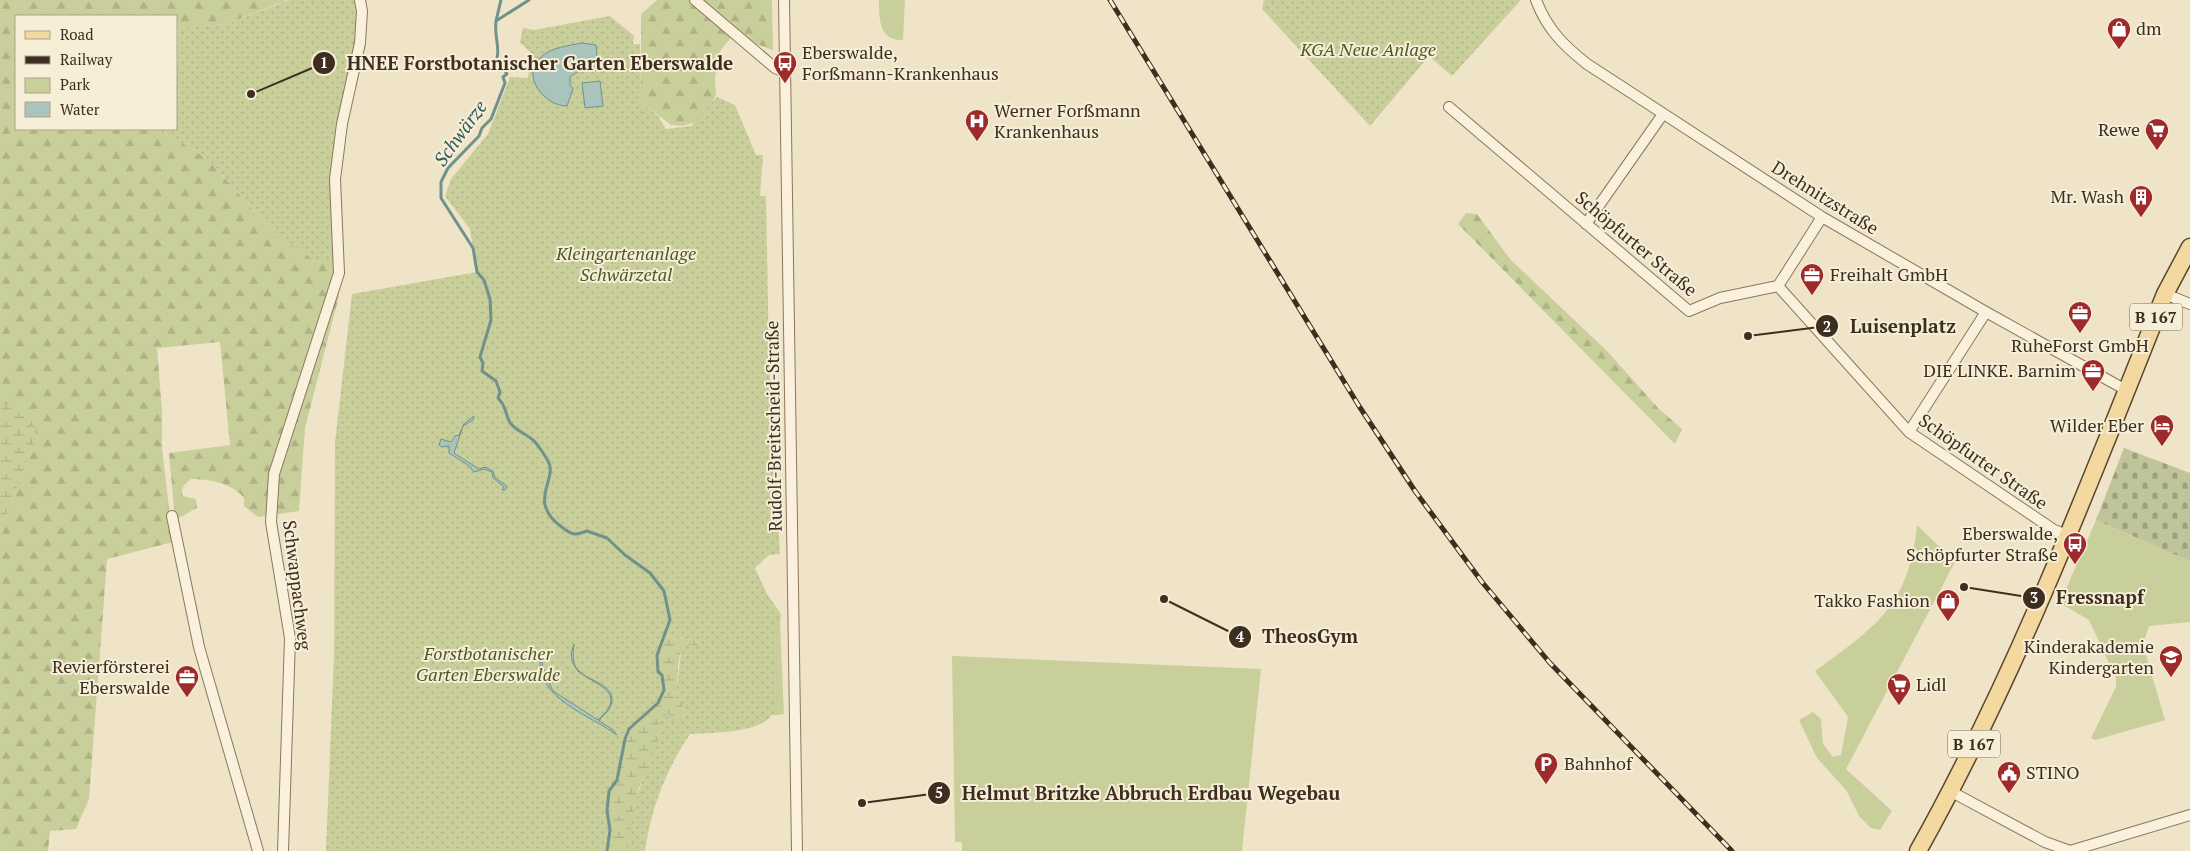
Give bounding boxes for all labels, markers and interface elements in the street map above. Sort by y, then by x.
legend [15,15,178,130]
shop icon: dm [2106,16,2132,50]
place label: dm [2136,16,2162,40]
text: Road [60,24,93,44]
park label: KGA Neue Anlage [1299,37,1436,61]
place label: Eberswalde, Forßmann-Krankenhaus [802,40,999,85]
callout: HNEE Forstbotanischer Garten Eberswalde [312,46,744,80]
text: Railway [60,49,113,69]
text: HNEE Forstbotanischer Garten Eberswalde [347,50,733,75]
bus stop icon: Eberswalde, Forßmann-Krankenhaus [772,50,798,84]
text: 1 [320,52,328,72]
text: Park [60,74,90,94]
water label: Schwärze [427,94,492,171]
place label: Werner Forßmann Krankenhaus [994,98,1141,143]
text: Water [60,99,100,119]
hospital icon: Werner Forßmann Krankenhaus [964,108,990,142]
place label: Rewe [2098,117,2140,141]
supermarket icon: Rewe [2144,117,2170,151]
street label: Drehnitzstraße [1768,155,1884,240]
place label: Mr. Wash [2050,184,2124,208]
building icon: Mr. Wash [2128,184,2154,218]
street label: Schöpfurter Straße [1571,185,1703,301]
park label: Kleingartenanlage Schwärzetal [555,241,696,286]
office icon: Freihalt GmbH [1799,262,1825,296]
place label: Freihalt GmbH [1830,262,1948,286]
office icon: RuheForst GmbH [2067,300,2093,334]
road number: B 167 [2130,304,2182,330]
callout: Luisenplatz [1815,309,1966,343]
text: Luisenplatz [1850,313,1956,338]
text: 2 [1823,316,1831,336]
street label: Rudolf-Breitscheid-Straße [759,320,787,532]
place label: RuheForst GmbH [2011,333,2149,357]
place label: DIE LINKE. Barnim [1923,358,2076,382]
office icon: DIE LINKE. Barnim [2080,358,2106,392]
street label: Schöpfurter Straße [1914,408,2053,515]
place label: Wilder Eber [2050,413,2144,437]
hotel icon: Wilder Eber [2149,413,2175,447]
street label: Schwappachweg [278,519,318,652]
place label: Eberswalde, Schöpfurter Straße [1906,521,2058,566]
bus stop icon: Eberswalde, Schöpfurter Straße [2062,531,2088,565]
callout: Fressnapf [2021,581,2154,615]
text: Fressnapf [2056,584,2146,609]
text: 3 [2030,587,2038,607]
place label: Takko Fashion [1814,588,1930,612]
shop icon: Takko Fashion [1935,588,1961,622]
callout: TheosGym [1227,620,1368,654]
text: TheosGym [1262,623,1358,648]
text: 4 [1236,626,1245,646]
place label: Kinderakademie Kindergarten [2024,634,2154,679]
park label: Forstbotanischer Garten Eberswalde [416,641,560,686]
school or university icon: Kinderakademie Kindergarten [2158,644,2184,678]
place label: Revierförsterei Eberswalde [52,654,170,699]
office icon: Revierförsterei Eberswalde [174,664,200,698]
supermarket icon: Lidl [1886,672,1912,706]
place label: Lidl [1916,672,1947,696]
road number: B 167 [1948,731,2000,758]
parking icon: Bahnhof [1533,751,1559,785]
place label: Bahnhof [1564,751,1634,775]
public building icon: STINO [1996,760,2022,794]
place label: STINO [2026,760,2080,784]
callout: Helmut Britzke Abbruch Erdbau Wegebau [927,776,1351,810]
text: Helmut Britzke Abbruch Erdbau Wegebau [962,780,1340,805]
text: 5 [935,782,943,802]

